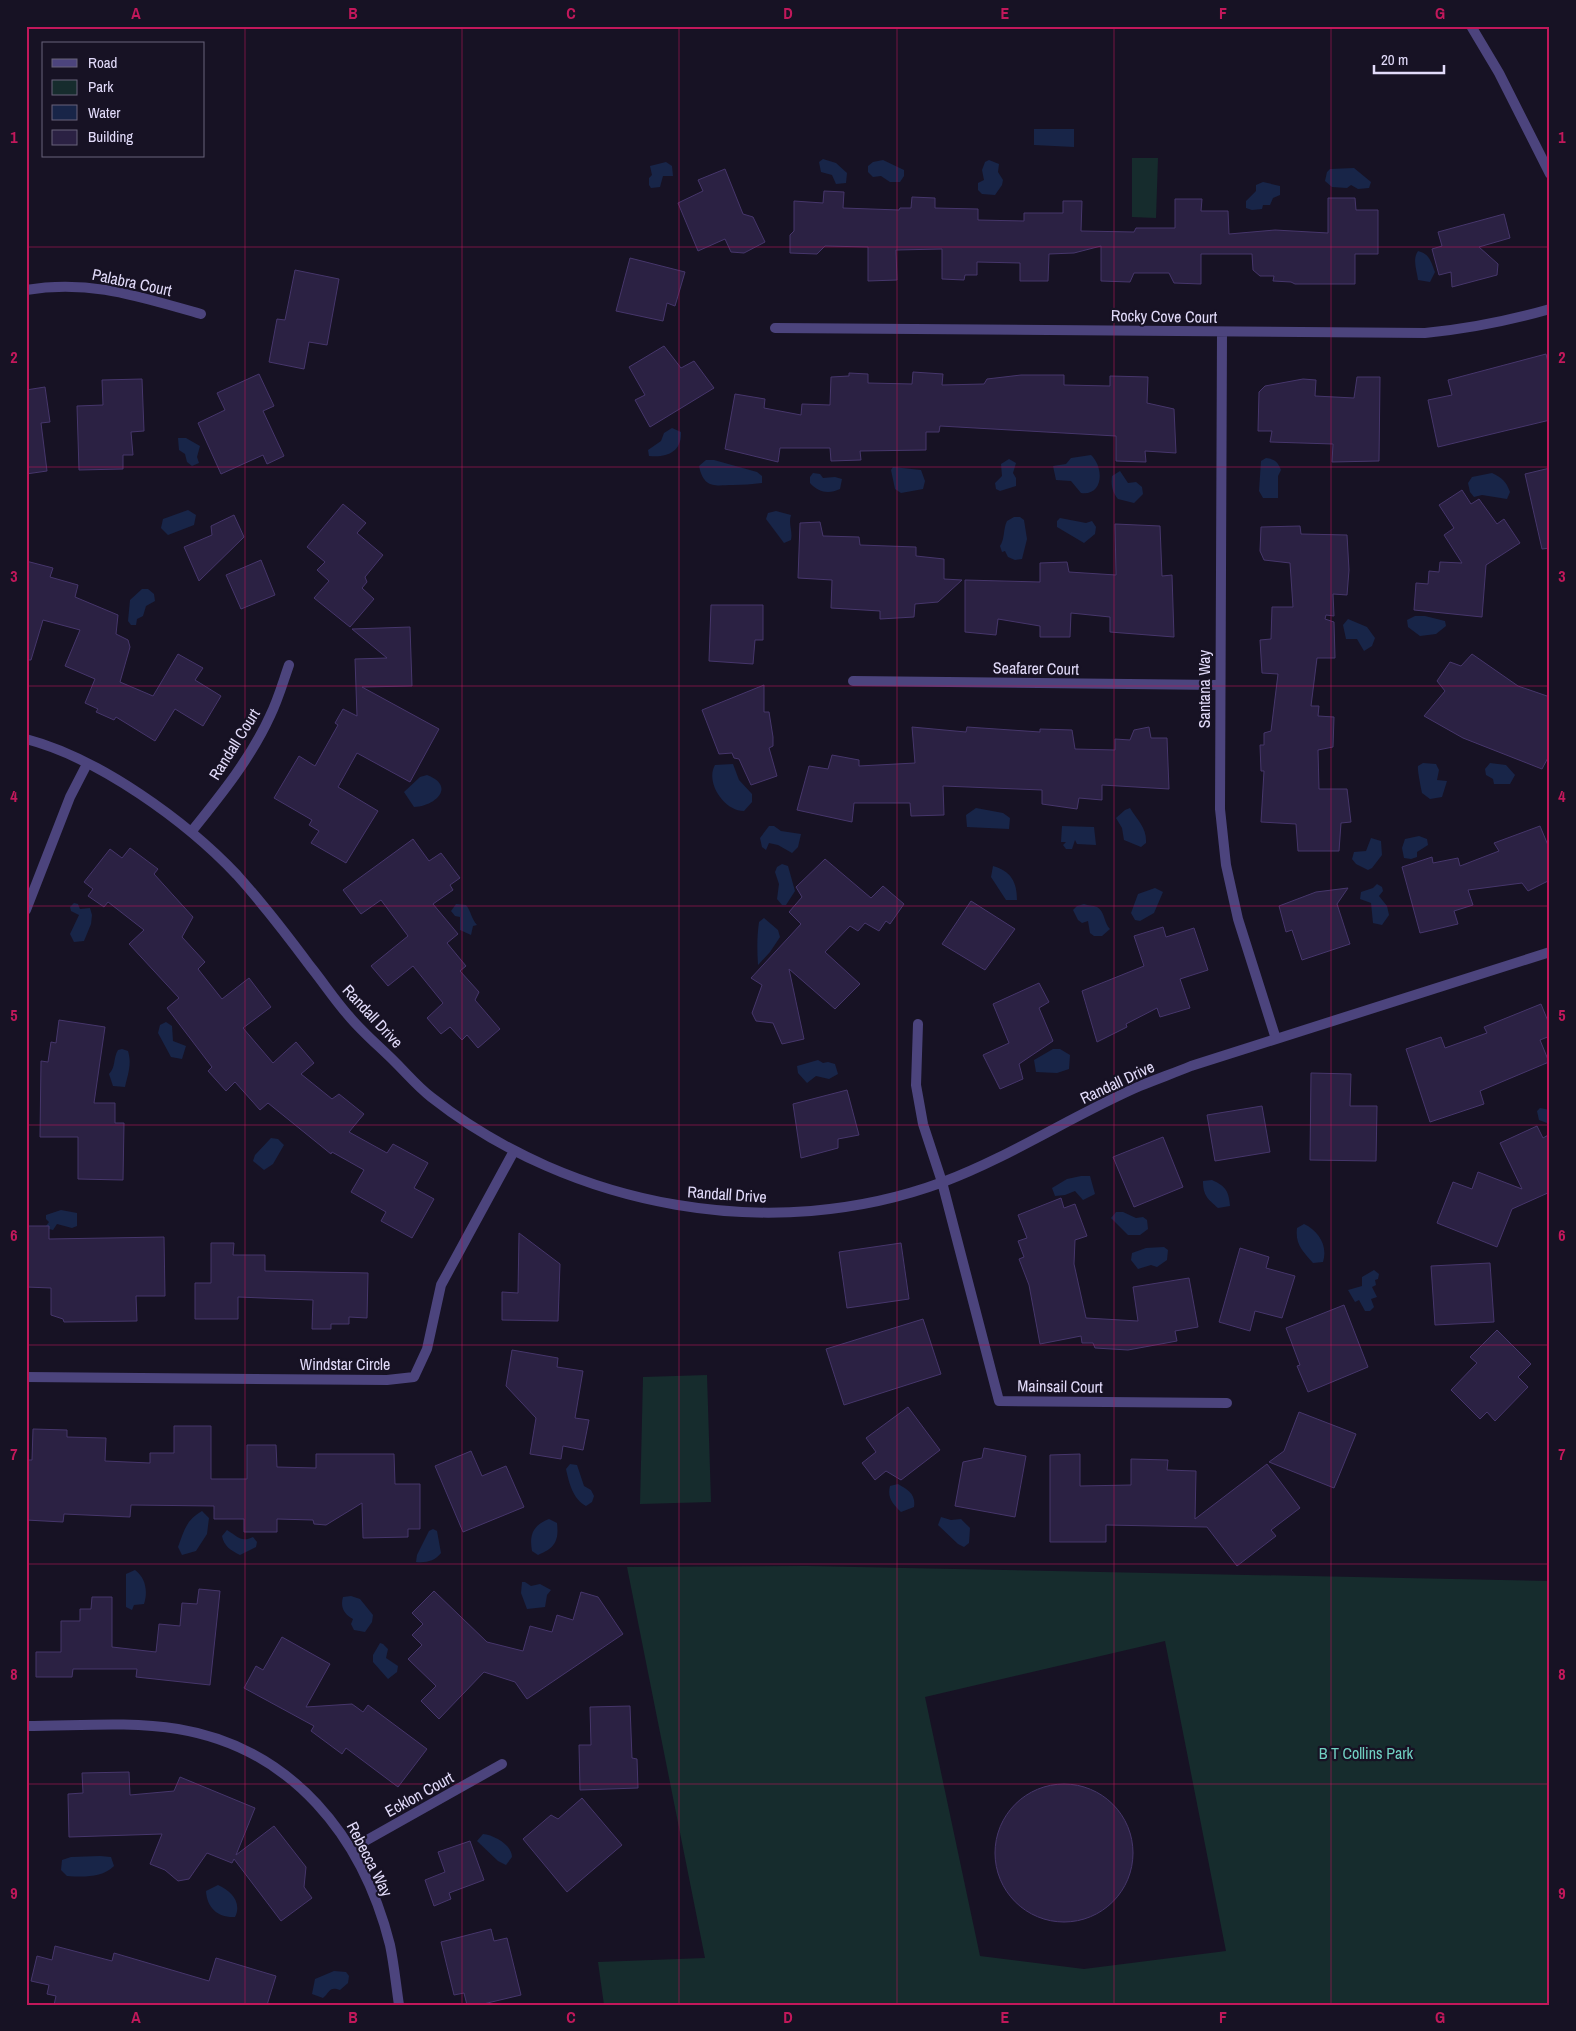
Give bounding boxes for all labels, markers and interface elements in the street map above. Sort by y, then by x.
text: A [131,2,141,24]
text: B [348,2,358,24]
text: C [566,2,576,24]
text: D [783,2,793,24]
text: E [1001,2,1010,24]
text: F [1219,2,1227,24]
text: G [1435,2,1445,24]
legend [42,42,205,158]
scale bar [1374,42,1444,74]
text: 20 m [1381,49,1408,70]
text: Road [88,52,117,73]
text: Park [88,76,114,97]
text: Water [88,102,120,123]
text: 1 [10,126,18,148]
text: Building [88,126,133,147]
text: 1 [1558,126,1566,148]
street label: Palabra Court [90,263,174,301]
street label: Rocky Cove Court [1111,304,1218,328]
text: 2 [10,346,18,368]
text: 2 [1558,346,1566,368]
text: 3 [10,565,18,587]
text: 3 [1558,565,1566,587]
street label: Santana Way [1193,649,1215,728]
street label: Seafarer Court [993,656,1080,680]
street label: Randall Court [203,704,265,784]
text: 4 [10,785,18,807]
text: 4 [1558,785,1566,807]
street label: Randall Drive [338,979,408,1053]
text: 5 [10,1004,18,1026]
text: 5 [1558,1004,1566,1026]
street label: Randall Drive [1076,1055,1158,1109]
street label: Randall Drive [687,1180,767,1208]
text: 6 [10,1224,18,1246]
text: 6 [1558,1224,1566,1246]
street label: Windstar Circle [300,1353,390,1375]
street label: Mainsail Court [1017,1374,1103,1398]
text: 7 [10,1443,18,1465]
text: 7 [1558,1443,1566,1465]
text: 8 [10,1663,18,1685]
text: 8 [1558,1663,1566,1685]
park label: B T Collins Park [1319,1742,1414,1764]
street label: Ecklon Court [381,1766,457,1822]
street label: Rebecca Way [342,1818,398,1901]
text: 9 [10,1882,18,1904]
text: 9 [1558,1882,1566,1904]
text: A [131,2006,141,2028]
text: B [348,2006,358,2028]
text: C [566,2006,576,2028]
text: D [783,2006,793,2028]
text: E [1001,2006,1010,2028]
text: F [1219,2006,1227,2028]
text: G [1435,2006,1445,2028]

